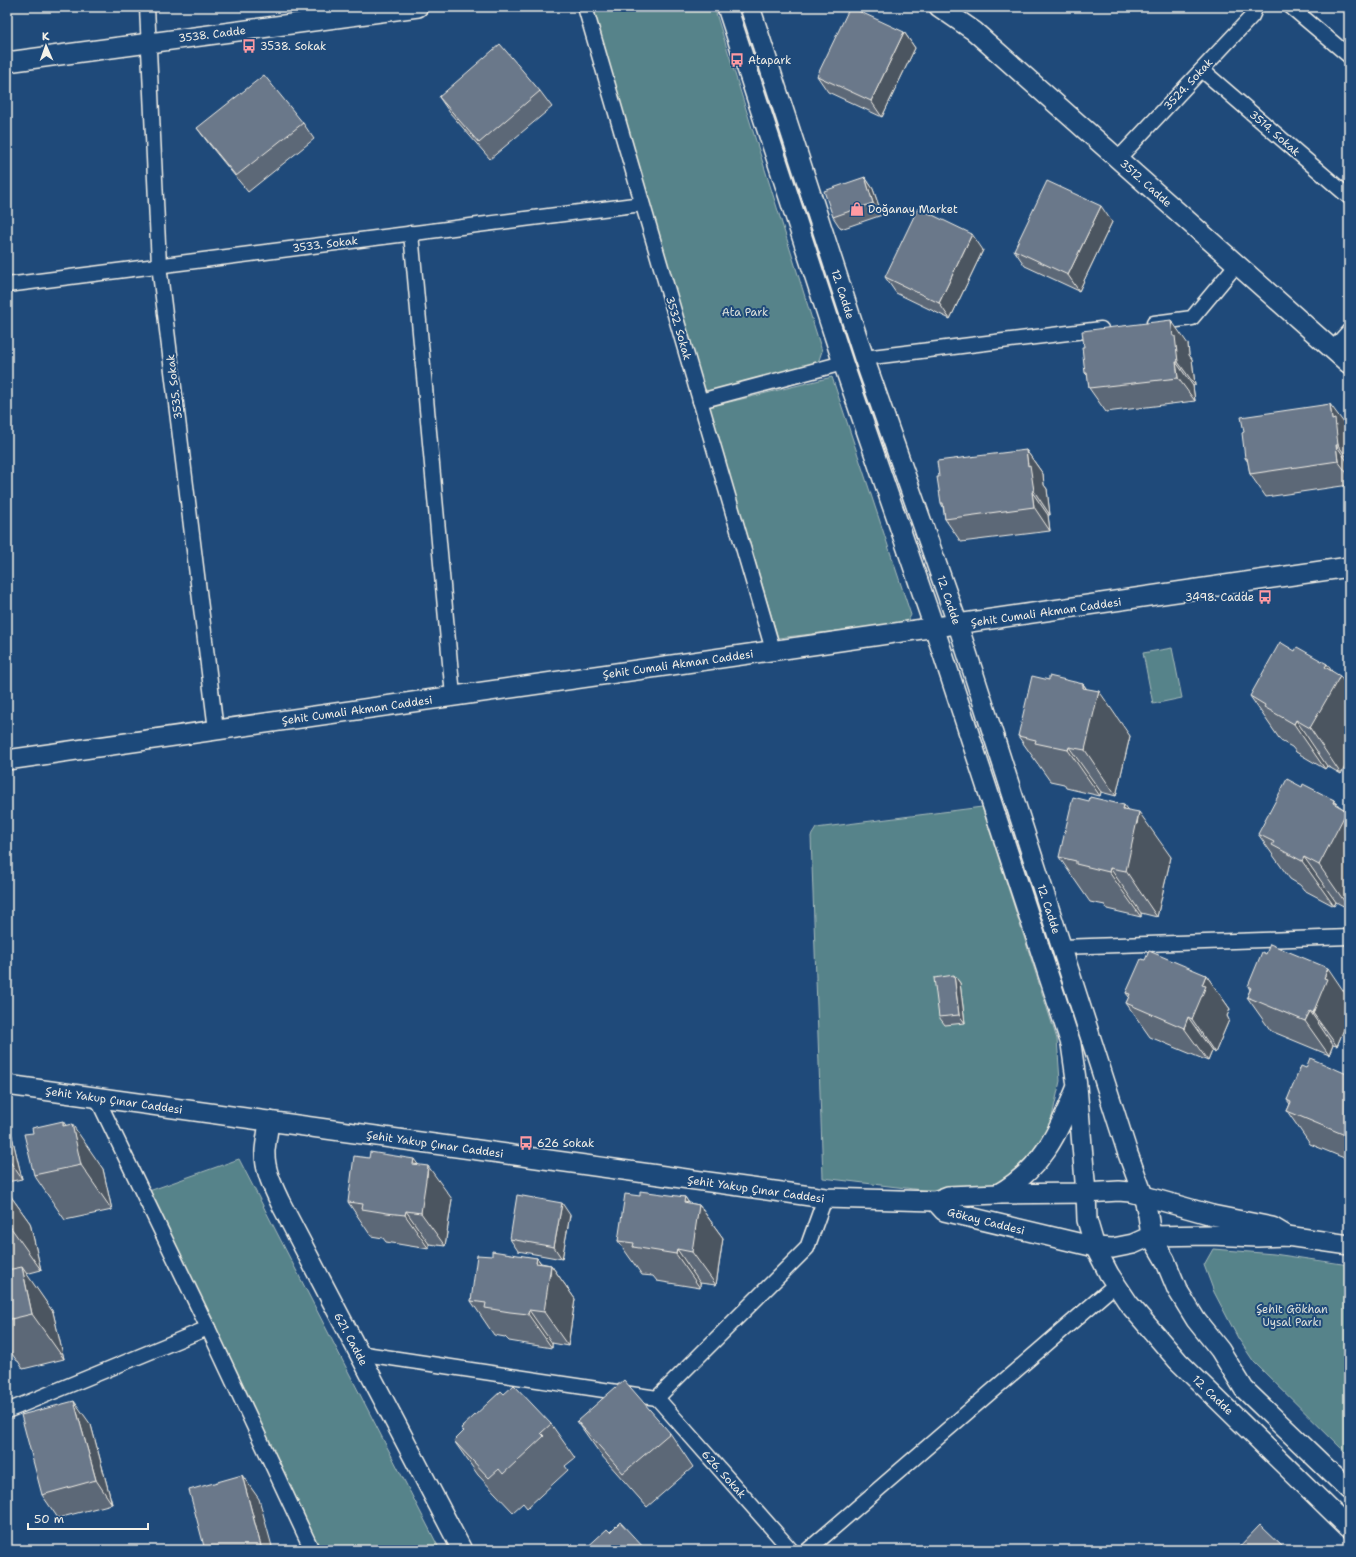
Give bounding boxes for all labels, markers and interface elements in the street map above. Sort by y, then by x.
street label: 3538. Cadde [177,23,247,46]
north arrow [26,26,66,66]
text: K [42,29,50,44]
bus stop icon: 3538. Sokak [241,38,257,54]
place label: 3538. Sokak [260,39,326,54]
bus stop icon: Atapark [729,52,745,68]
place label: Atapark [748,53,791,68]
street label: 3524. Sokak [1160,55,1216,113]
street label: 3514. Sokak [1246,107,1303,160]
street label: 3512. Cadde [1117,156,1175,211]
shop icon: Doğanay Market [849,201,865,217]
place label: Doğanay Market [868,202,958,217]
street label: 3533. Sokak [291,233,359,256]
street label: 12. Cadde [827,267,858,321]
street label: 3532. Sokak [662,294,695,362]
park label: Ata Park [722,305,768,320]
street label: 3535. Sokak [163,354,186,420]
street label: 12. Cadde [933,574,964,627]
bus stop icon: 3498. Cadde [1257,589,1273,605]
place label: 3498. Cadde [1185,590,1254,605]
street label: Şehit Cumali Akman Caddesi [970,594,1122,630]
street label: Şehit Cumali Akman Caddesi [602,646,754,682]
street label: Şehit Cumali Akman Caddesi [281,692,433,728]
street label: 12. Cadde [1033,882,1064,936]
street label: Şehit Yakup Çınar Caddesi [45,1083,183,1118]
street label: Şehit Yakup Çınar Caddesi [366,1127,504,1162]
bus stop icon: 626 Sokak [518,1135,534,1151]
place label: 626 Sokak [537,1136,594,1151]
street label: Şehit Yakup Çınar Caddesi [687,1172,825,1207]
street label: Gökay Caddesi [946,1205,1026,1238]
park label: Şehit Gökhan Uysal Parkı [1256,1302,1328,1330]
street label: 621. Cadde [330,1310,371,1368]
street label: 12. Cadde [1189,1372,1236,1419]
street label: 626. Sokak [698,1447,749,1502]
scale bar [28,1505,148,1531]
text: 50 m [34,1511,64,1527]

